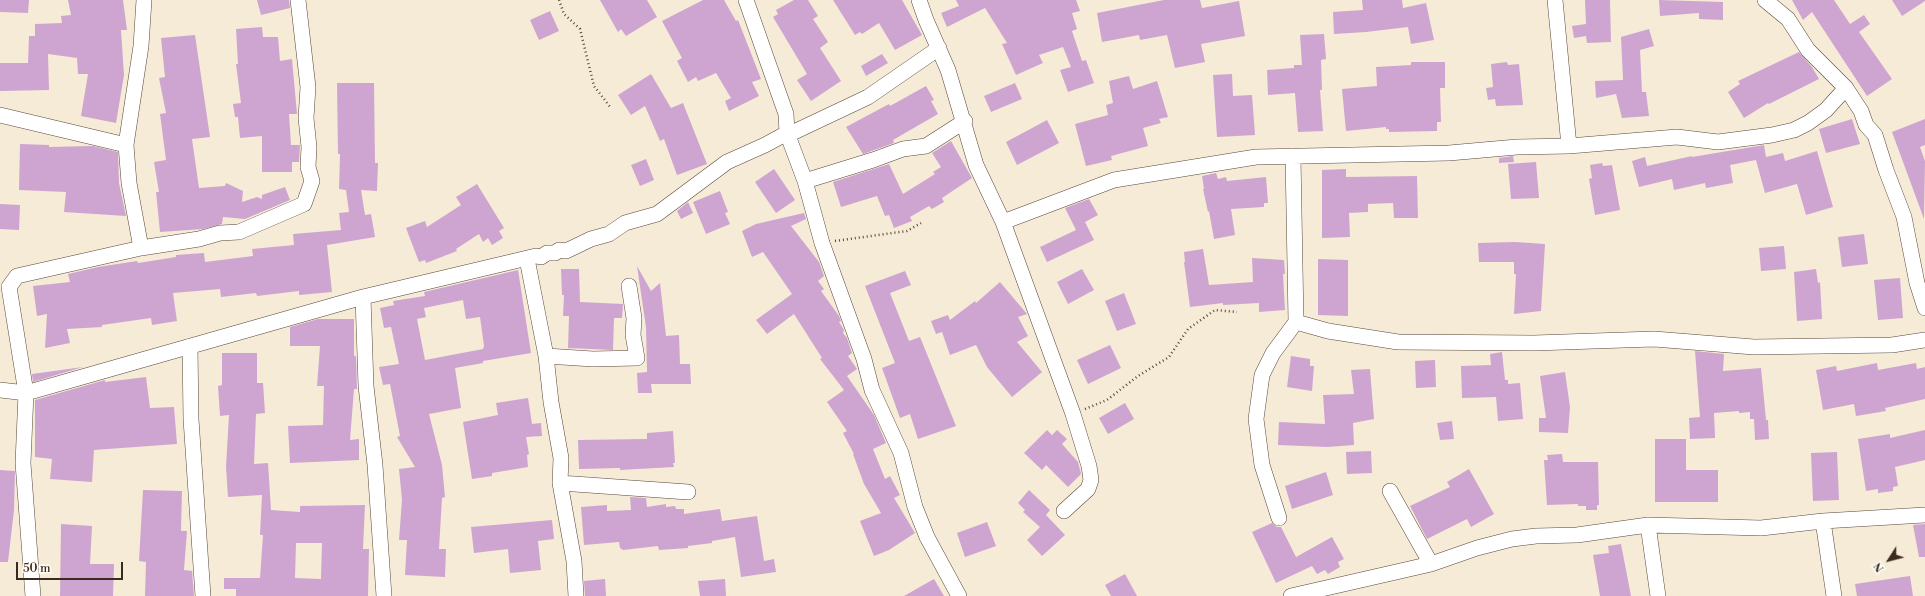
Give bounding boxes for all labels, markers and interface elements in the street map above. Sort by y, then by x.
north arrow [1869,540,1909,580]
scale bar [18,554,125,580]
text: N [1871,559,1888,575]
text: 50 m [23,561,51,576]

